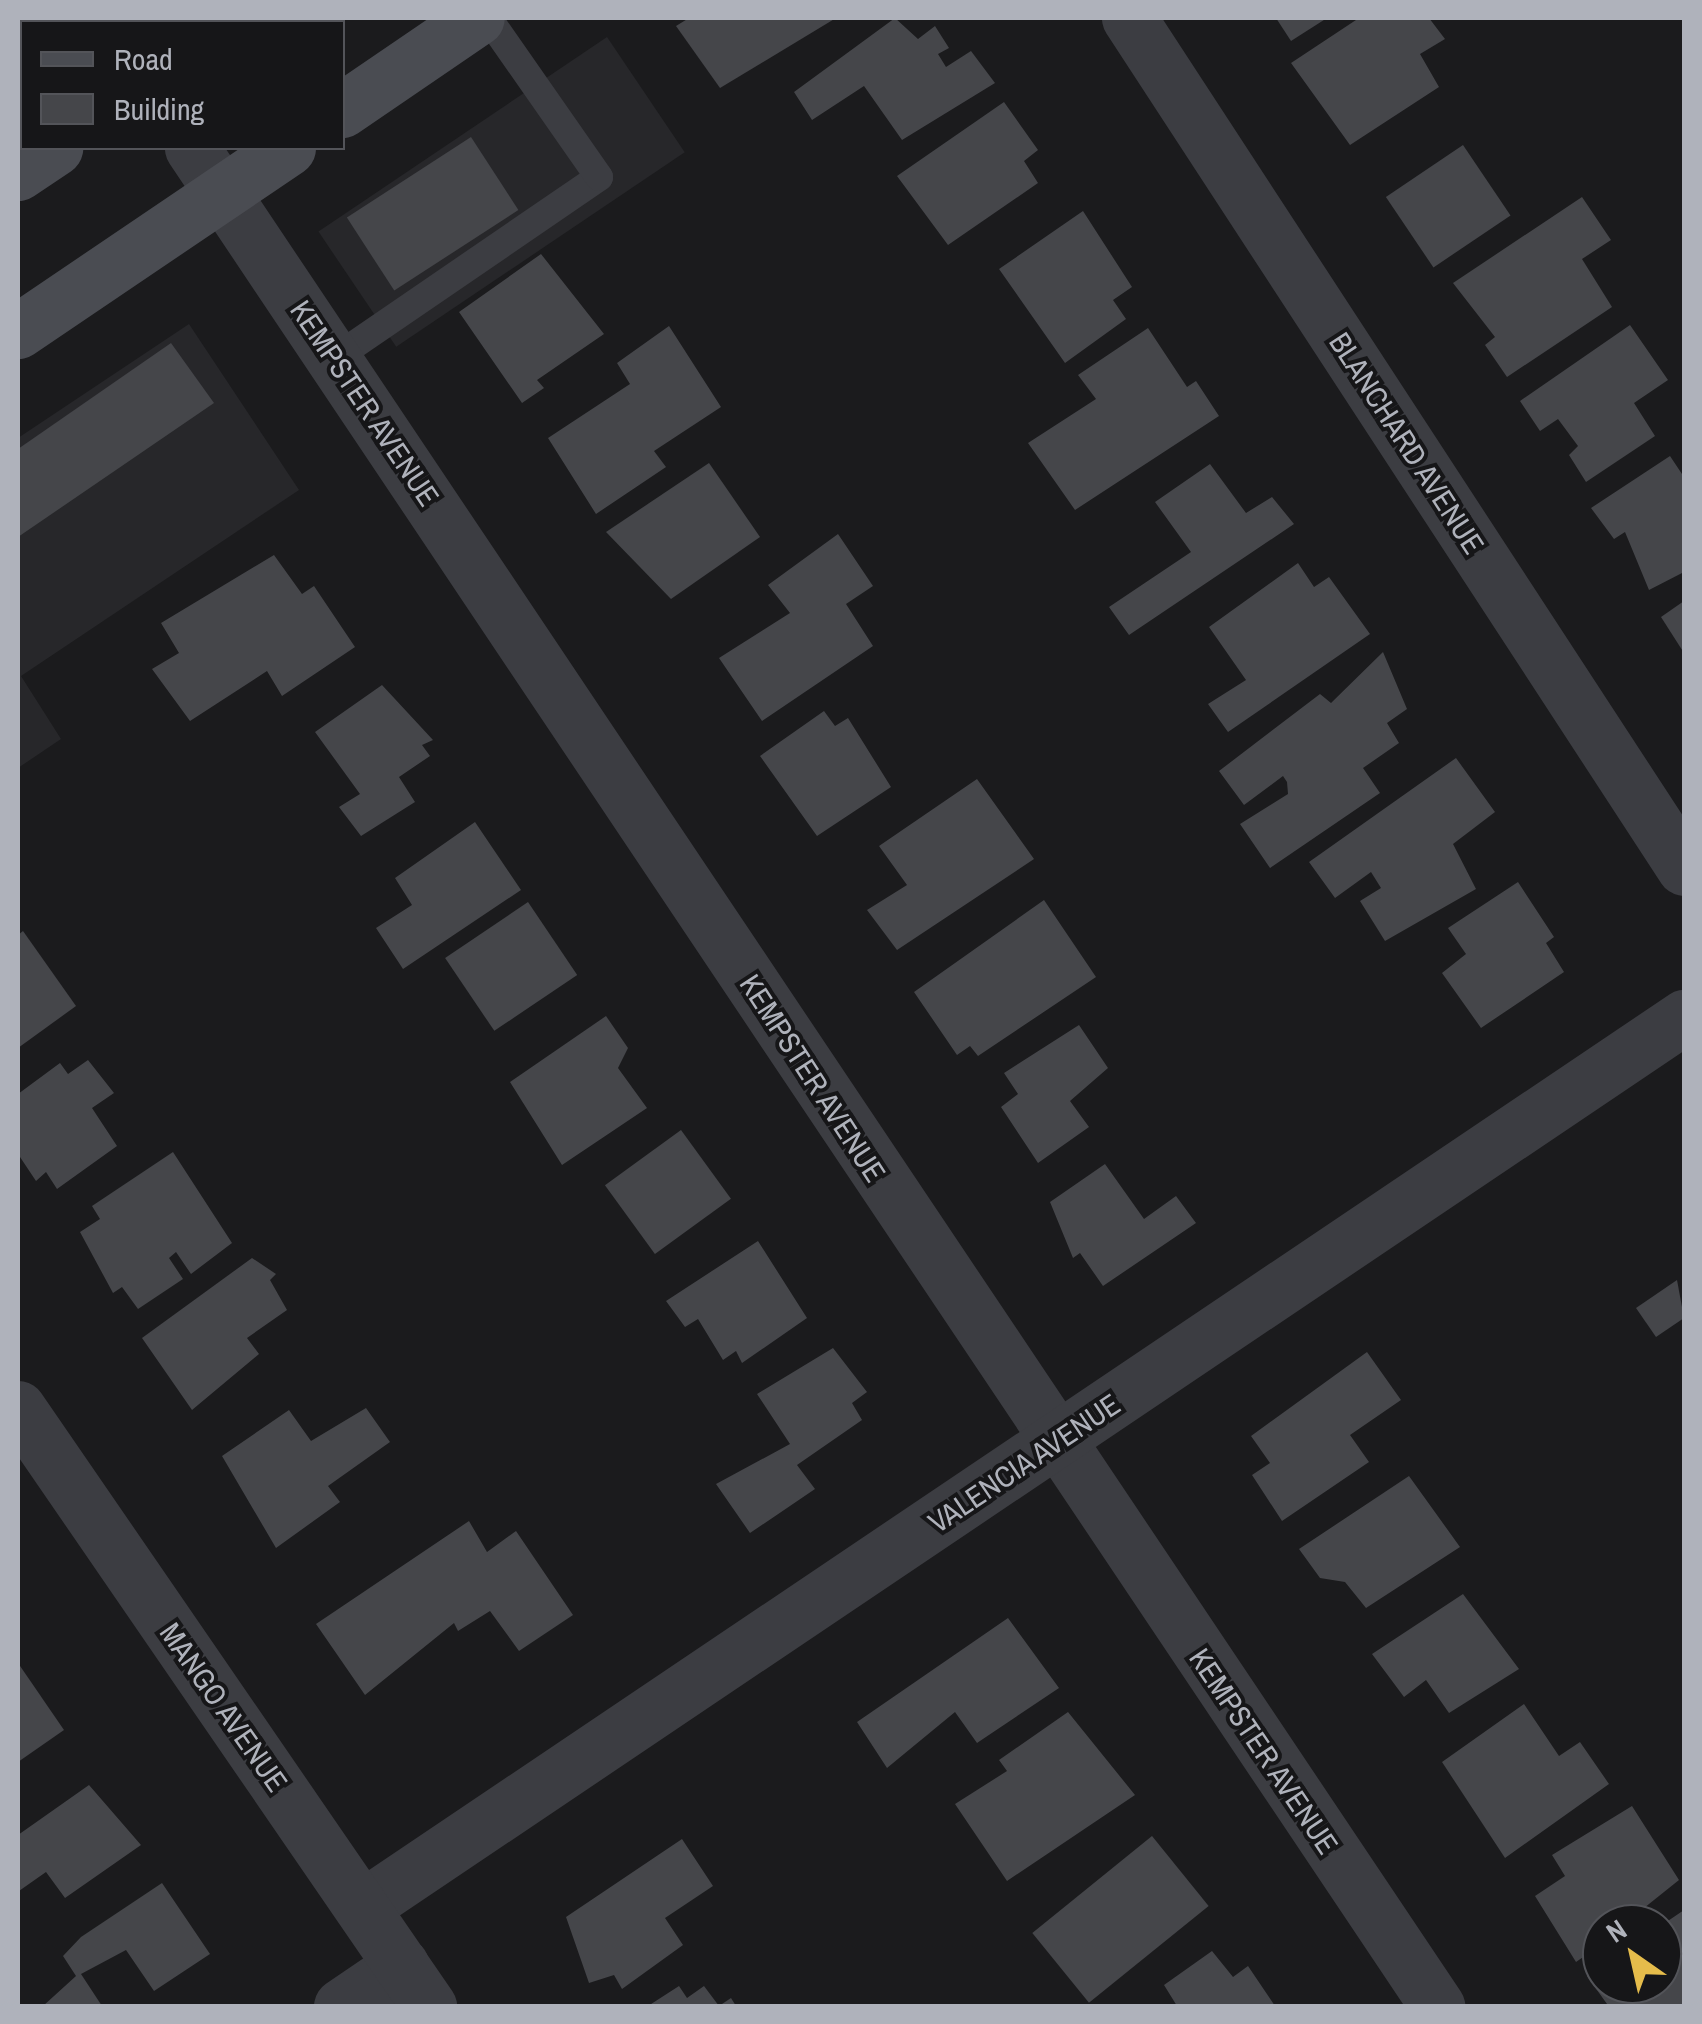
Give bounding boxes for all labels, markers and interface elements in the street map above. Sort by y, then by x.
legend [20,20,345,150]
text: Road [114,39,173,79]
text: Building [114,89,204,129]
street label: KEMPSTER AVENUE [283,293,447,513]
street label: BLANCHARD AVENUE [1322,325,1492,561]
street label: KEMPSTER AVENUE [732,967,894,1189]
street label: VALENCIA AVENUE [920,1385,1128,1541]
street label: MANGO AVENUE [152,1615,296,1799]
street label: KEMPSTER AVENUE [1182,1641,1346,1861]
north arrow [1582,1904,1682,2004]
text: N [1599,1910,1634,1951]

